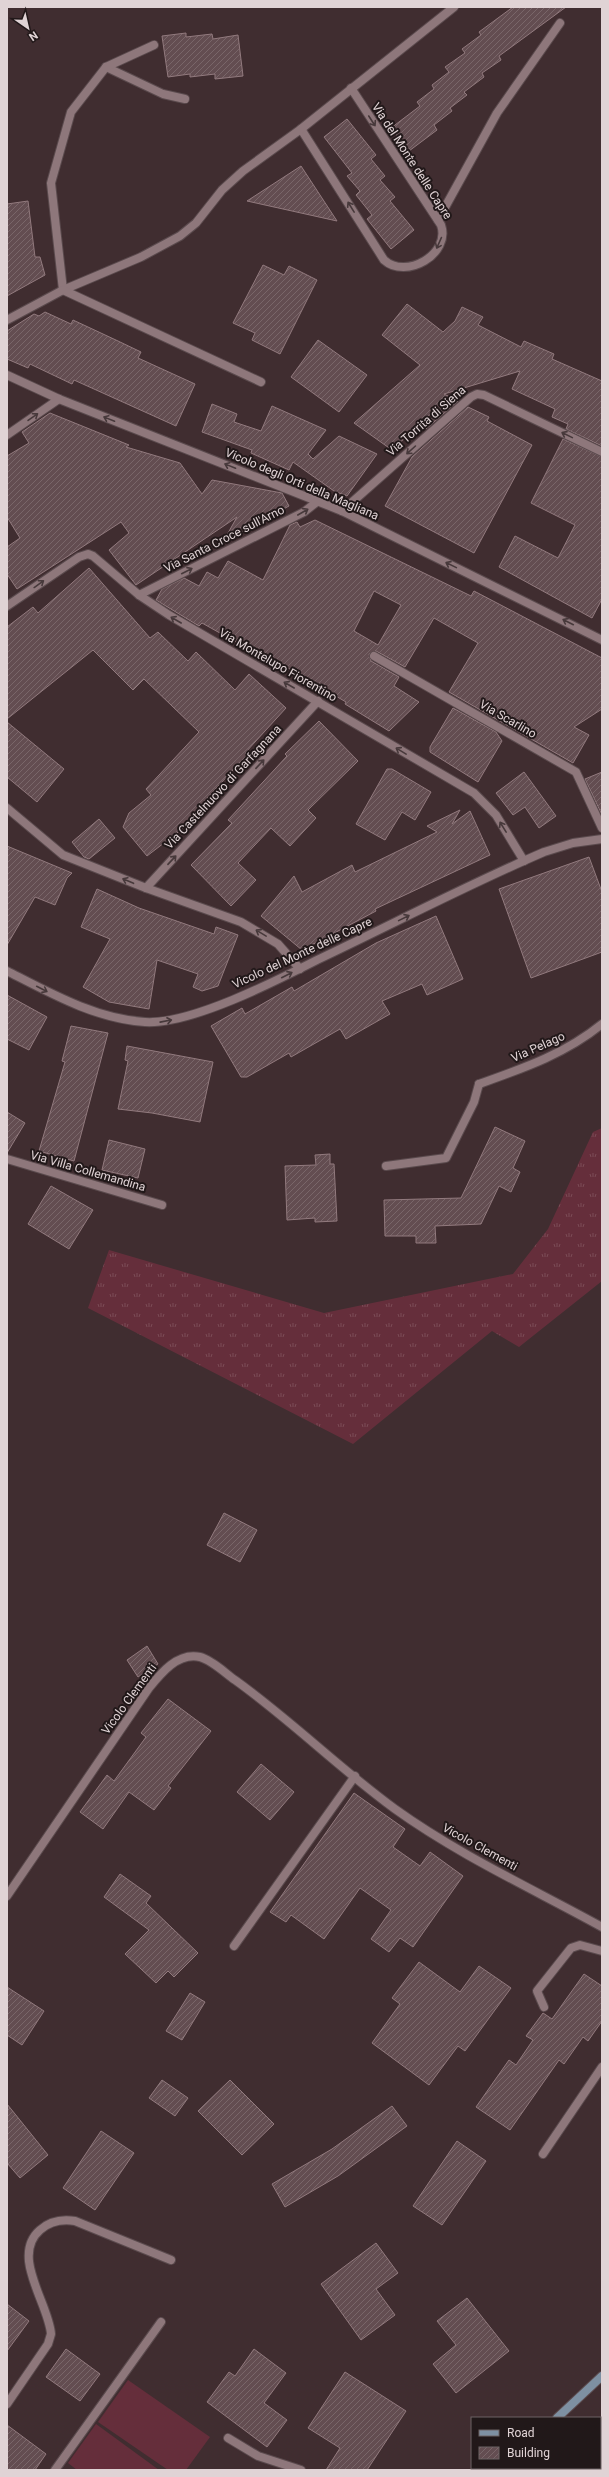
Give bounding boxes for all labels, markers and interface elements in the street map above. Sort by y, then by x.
north arrow [8,8,48,48]
text: N [26,28,40,44]
street label: Via del Monte delle Capre [369,100,455,222]
one-way arrow [368,115,376,126]
one-way arrow [346,201,354,213]
one-way arrow [435,237,442,249]
street label: Via Torrita di Siena [384,383,468,459]
one-way arrow [27,413,38,421]
one-way arrow [104,414,116,422]
one-way arrow [561,431,573,438]
street label: Vicolo degli Orti della Magliana [223,445,381,523]
one-way arrow [406,445,416,455]
one-way arrow [224,462,236,470]
street label: Via Santa Croce sull'Arno [161,502,287,576]
one-way arrow [296,508,308,516]
one-way arrow [445,561,457,568]
one-way arrow [180,567,192,574]
one-way arrow [33,580,44,588]
one-way arrow [170,615,182,623]
one-way arrow [562,618,574,625]
street label: Via Montelupo Fiorentino [216,625,340,705]
one-way arrow [283,680,295,688]
street label: Via Scarlino [477,697,539,741]
street label: Via Castelnuovo di Garfagnana [162,722,284,852]
one-way arrow [395,746,407,754]
one-way arrow [255,759,265,769]
one-way arrow [499,822,507,833]
one-way arrow [168,854,177,865]
one-way arrow [122,876,134,884]
street label: Vicolo del Monte delle Capre [230,914,374,992]
one-way arrow [398,914,410,921]
one-way arrow [256,929,267,937]
one-way arrow [281,971,293,978]
one-way arrow [35,986,47,993]
one-way arrow [159,1017,172,1025]
street label: Via Pelago [509,1029,567,1065]
street label: Via Villa Collemandina [29,1148,147,1194]
street label: Vicolo Clementi [99,1661,159,1737]
street label: Vicolo Clementi [440,1821,520,1873]
legend [471,2417,601,2469]
text: Road [507,2426,535,2440]
text: Building [507,2446,550,2460]

